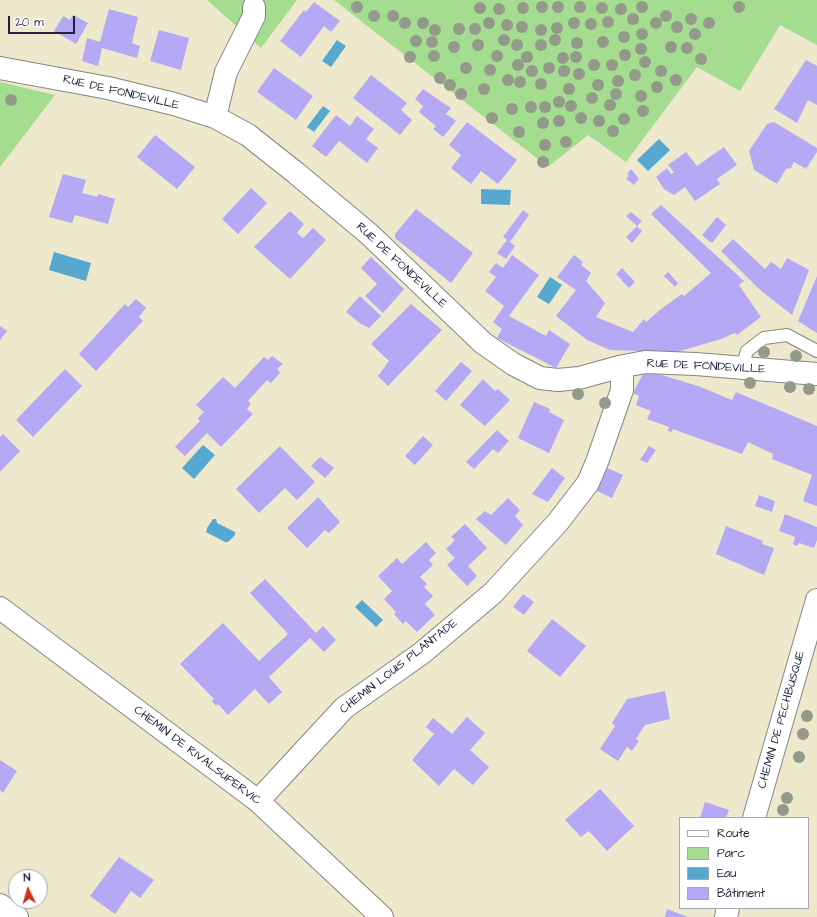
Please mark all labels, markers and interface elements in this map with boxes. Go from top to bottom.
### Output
scale bar [10,8,77,34]
text: 20 m [15,14,44,31]
street label: RUE DE FONDEVILLE [62,73,180,113]
street label: RUE DE FONDEVILLE [353,220,449,312]
street label: RUE DE FONDEVILLE [646,357,766,377]
street label: CHEMIN LOUIS PLANTADE [337,617,461,717]
street label: CHEMIN DE PECHBUSQUE [755,650,809,790]
street label: CHEMIN DE RIVALSUPERVIC [130,703,264,809]
legend [679,817,809,909]
text: Route [717,825,750,842]
text: Parc [717,845,745,862]
text: Eau [717,865,736,882]
north arrow [8,869,48,909]
text: N [23,870,31,885]
text: Bâtiment [717,885,765,902]

